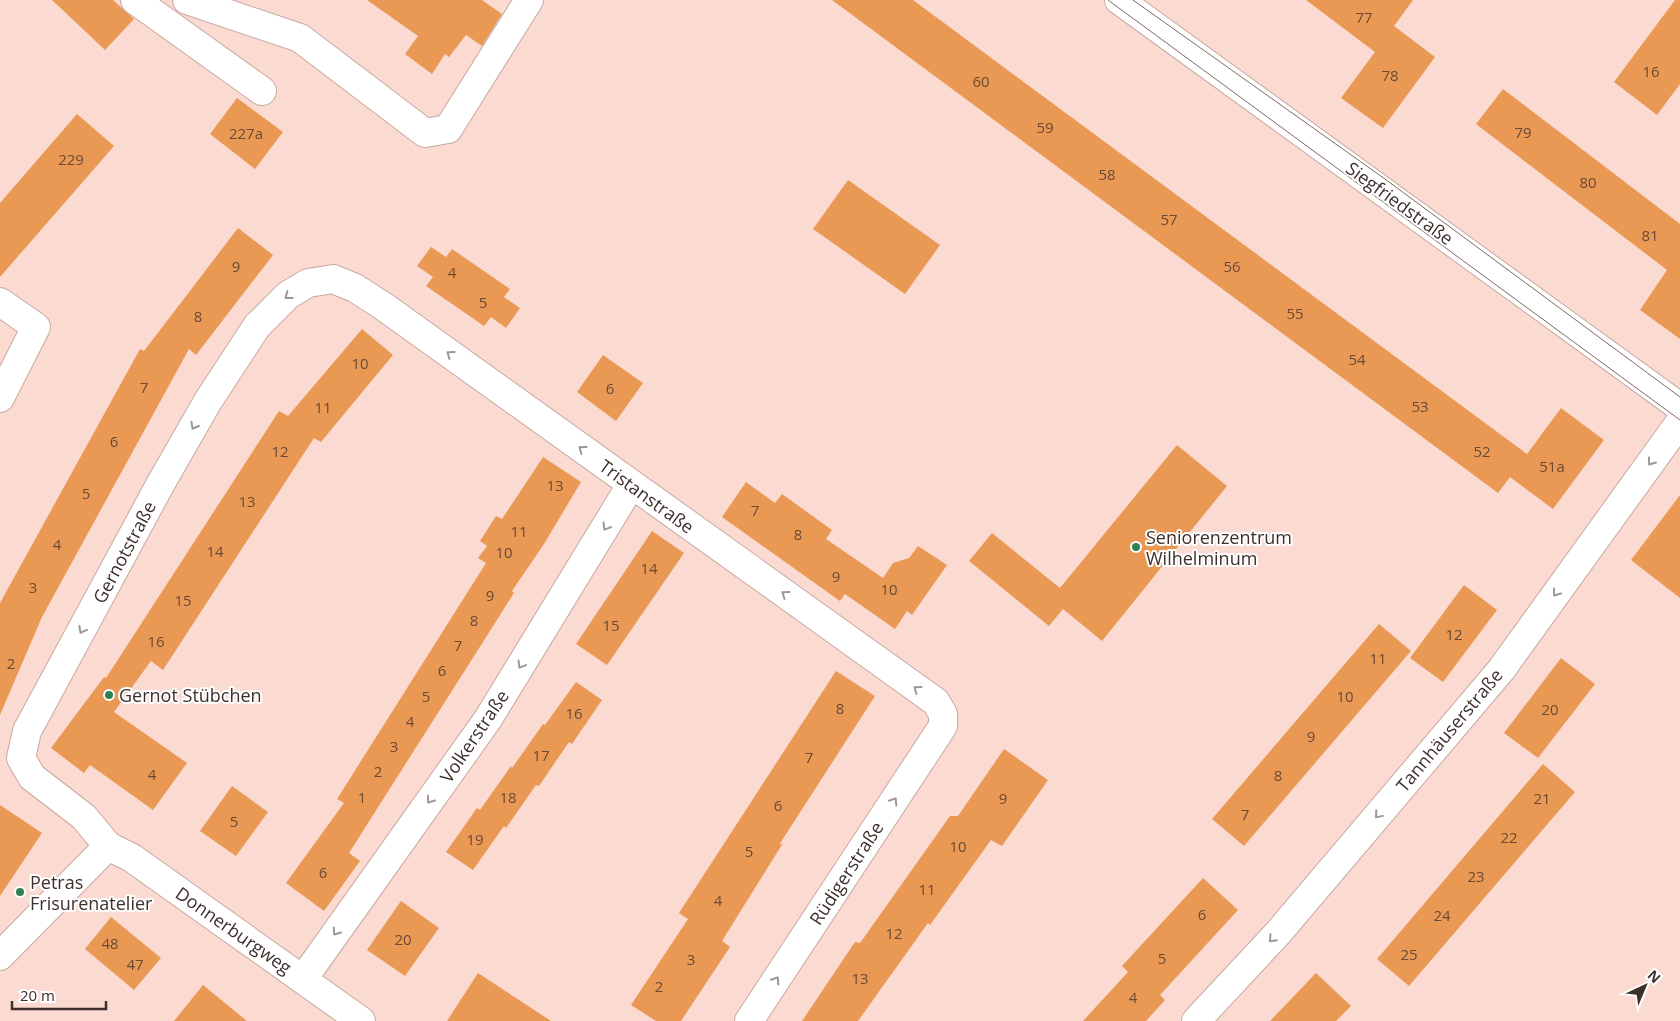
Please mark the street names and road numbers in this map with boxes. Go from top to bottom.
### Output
street label: Siegfriedstraße [1342,156,1458,250]
street label: Tristanstraße [595,454,699,538]
street label: Gernotstraße [87,497,161,607]
street label: Tannhäuserstraße [1390,663,1508,797]
street label: Volkerstraße [434,685,514,787]
street label: Rüdigerstraße [804,817,888,929]
street label: Donnerburgweg [171,881,297,979]

